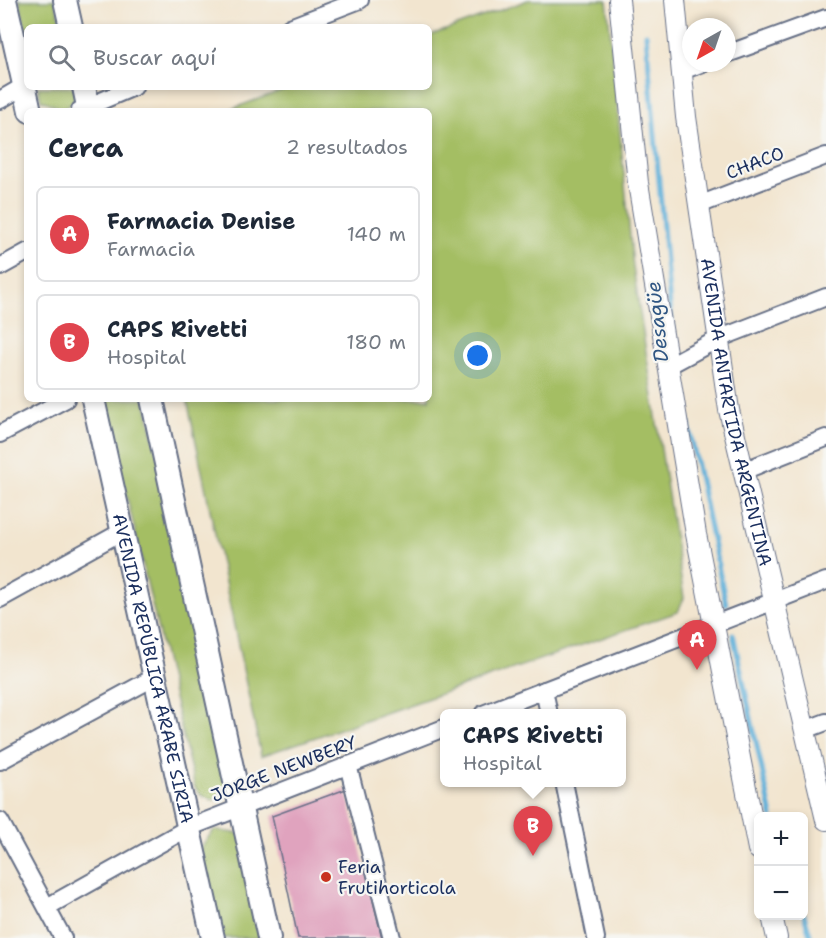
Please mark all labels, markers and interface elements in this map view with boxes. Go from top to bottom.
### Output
north arrow [682,18,736,72]
search box [24,24,432,90]
icon: search [45,41,78,74]
text: Buscar aquí [93,43,216,72]
text: Cerca [48,130,123,165]
text: 2 resultados [286,134,408,160]
street label: CHACO [723,141,787,185]
text: Farmacia Denise [107,207,296,236]
text: A [62,221,77,247]
text: 140 m [347,221,406,247]
text: Farmacia [107,236,195,262]
street label: AVENIDA ANTARTIDA ARGENTINA [695,256,778,569]
water label: Desagüe [640,280,674,364]
text: CAPS Rivetti [107,315,248,344]
text: B [63,329,76,355]
text: 180 m [346,329,406,355]
your location [463,341,492,370]
text: Hospital [107,344,186,370]
street label: AVENIDA REPÚBLICA ÁRABE SIRIA [107,511,199,826]
pin: A [678,620,716,670]
popup [440,709,626,787]
text: CAPS Rivetti [463,721,603,750]
street label: JORGE NEWBERY [208,730,360,808]
text: Hospital [463,750,542,776]
pin: B [514,806,552,856]
map controls [754,812,808,920]
button: + [754,812,808,866]
place label: Feria Frutihorticola [338,855,456,900]
button: − [754,866,808,920]
marker: Feria Frutihorticola [319,870,333,884]

